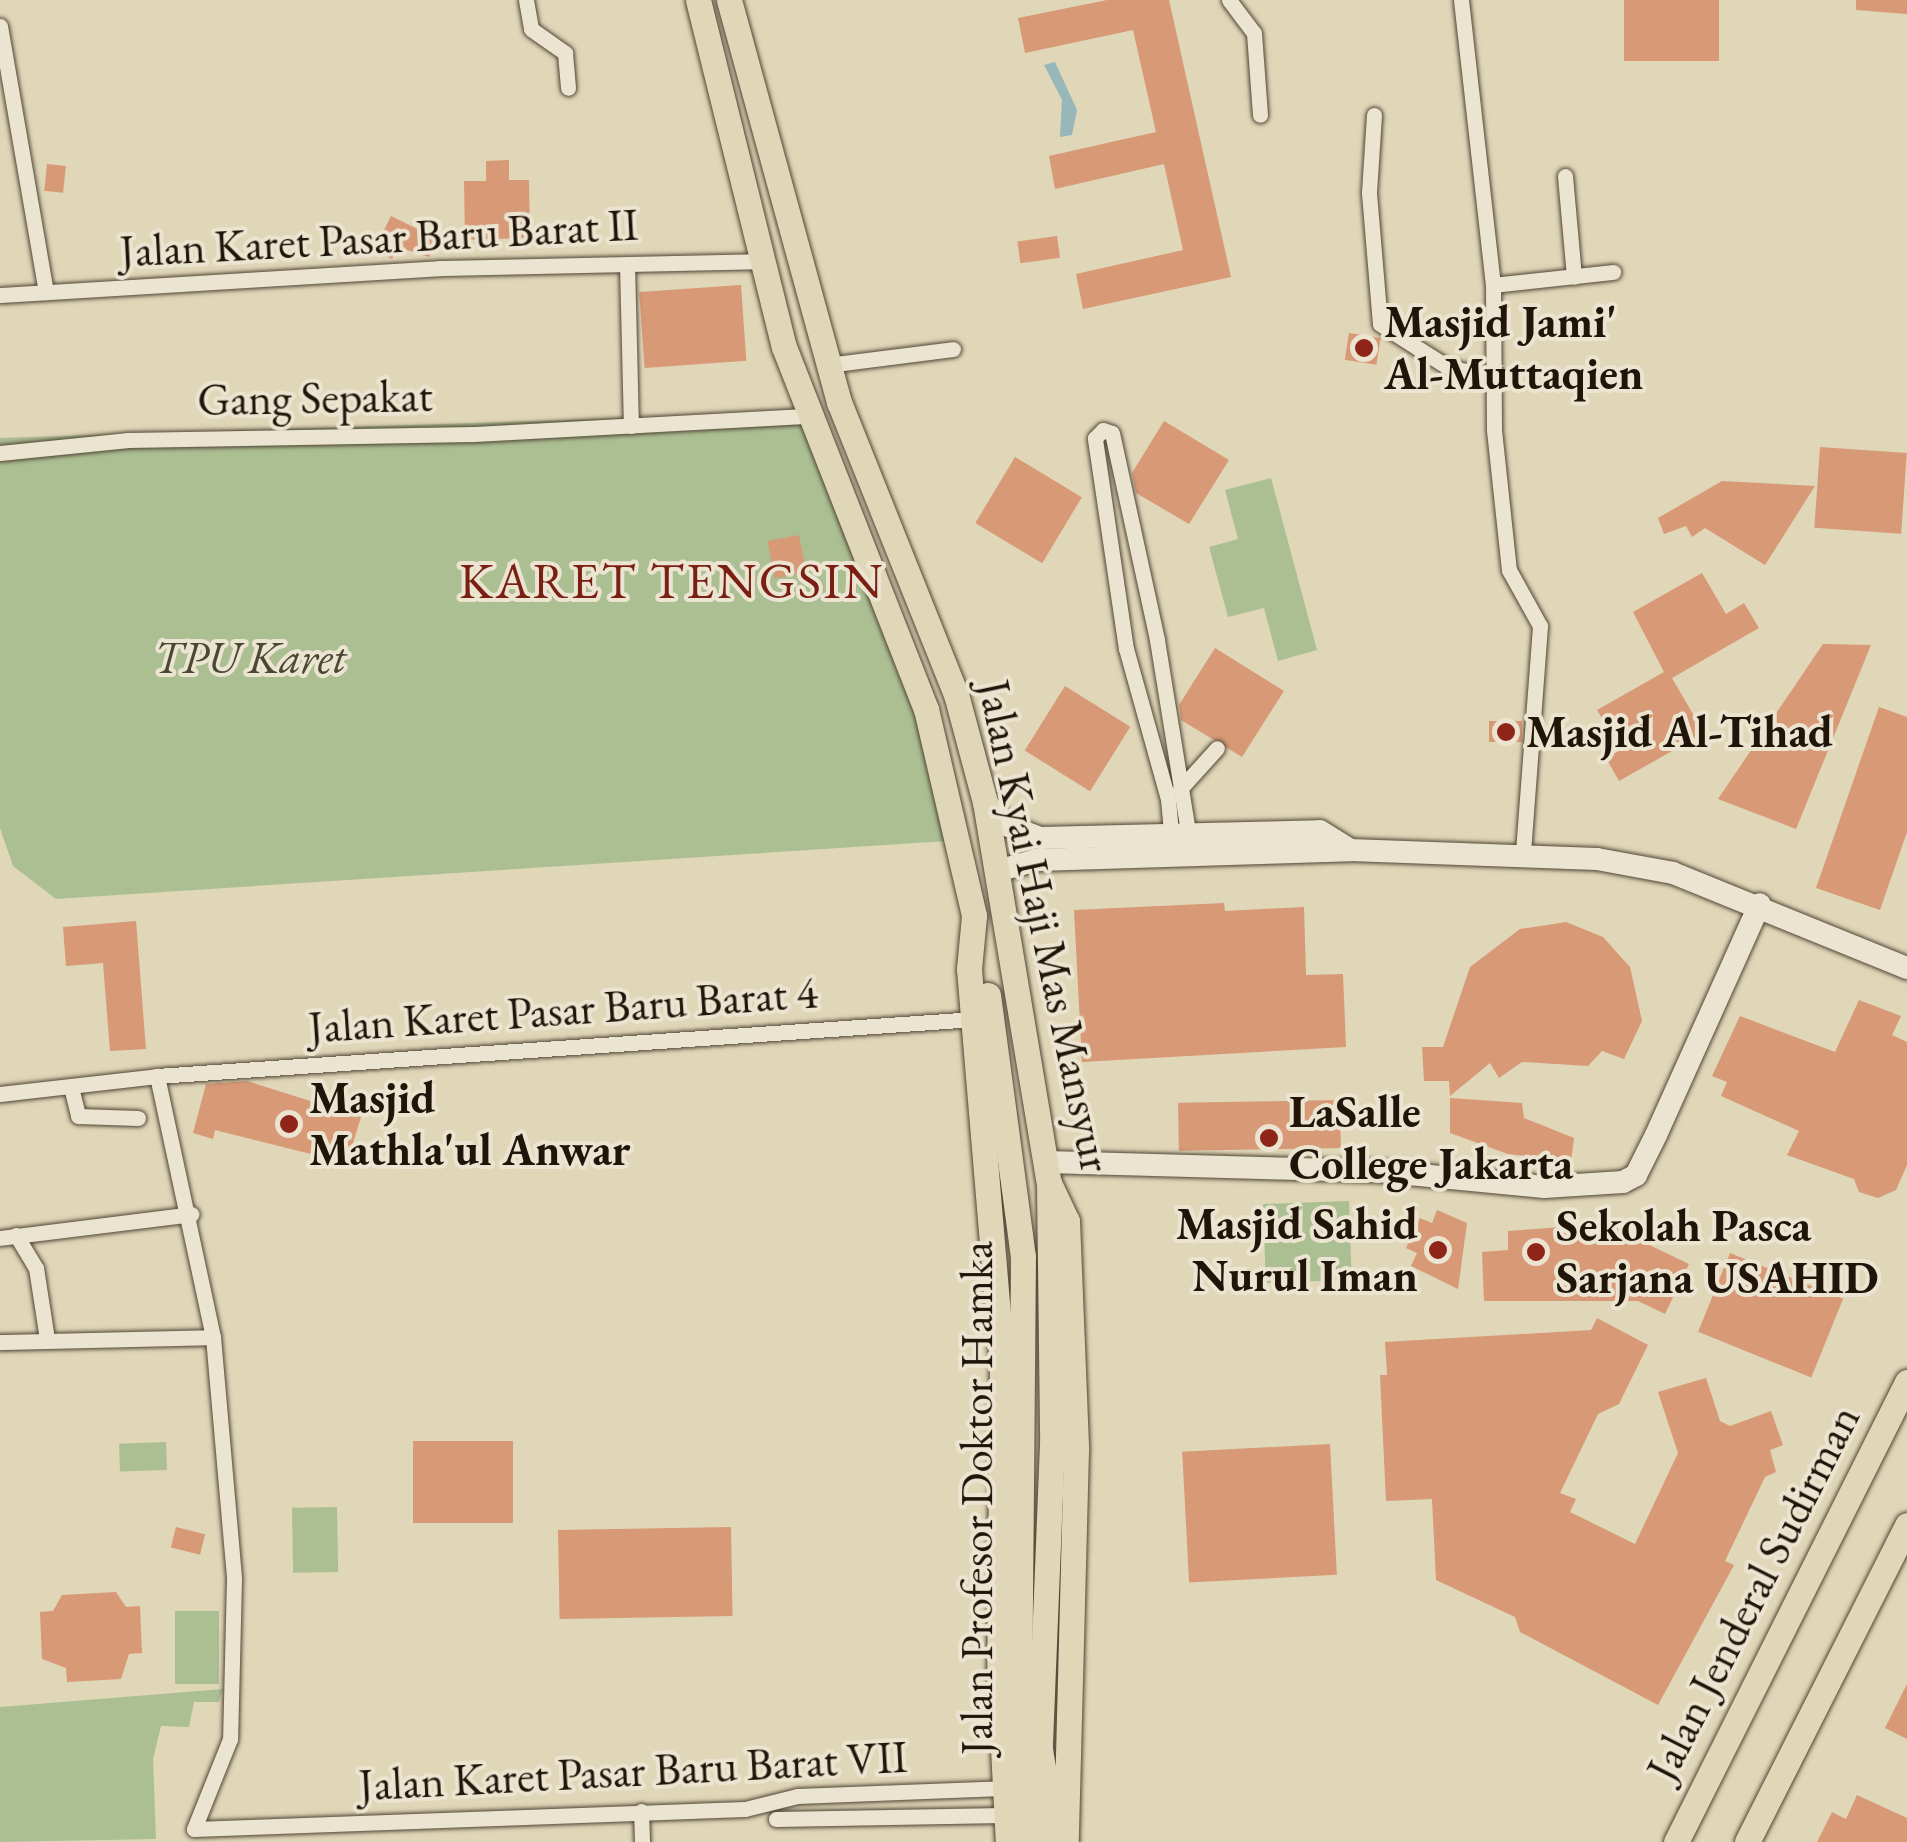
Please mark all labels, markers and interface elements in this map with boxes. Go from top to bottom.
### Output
street label: Jalan Karet Pasar Baru Barat II [118,197,640,279]
place label: Masjid Jami' Al-Muttaqien [1384,295,1643,401]
marker: Masjid Jami' Al-Muttaqien [1353,337,1375,359]
street label: Gang Sepakat [197,369,433,427]
district label: KARET TENGSIN [459,551,885,611]
park label: TPU Karet [154,631,346,685]
street label: Jalan Kyai Haji Mas Mansyur [966,675,1124,1177]
place label: Masjid Al-Tihad [1526,705,1833,759]
marker: Masjid Al-Tihad [1495,721,1517,743]
street label: Jalan Karet Pasar Baru Barat 4 [307,965,819,1055]
place label: Masjid Mathla'ul Anwar [309,1071,630,1177]
place label: LaSalle College Jakarta [1289,1085,1573,1191]
marker: Masjid Mathla'ul Anwar [278,1113,300,1135]
marker: LaSalle College Jakarta [1258,1127,1280,1149]
place label: Masjid Sahid Nurul Iman [1176,1197,1418,1303]
place label: Sekolah Pasca Sarjana USAHID [1556,1199,1879,1305]
marker: Masjid Sahid Nurul Iman [1427,1239,1449,1261]
street label: Jalan Profesor Doktor Hamka [950,1241,1004,1755]
marker: Sekolah Pasca Sarjana USAHID [1525,1241,1547,1263]
street label: Jalan Jenderal Sudirman [1635,1396,1871,1790]
street label: Jalan Karet Pasar Baru Barat VII [357,1730,909,1812]

